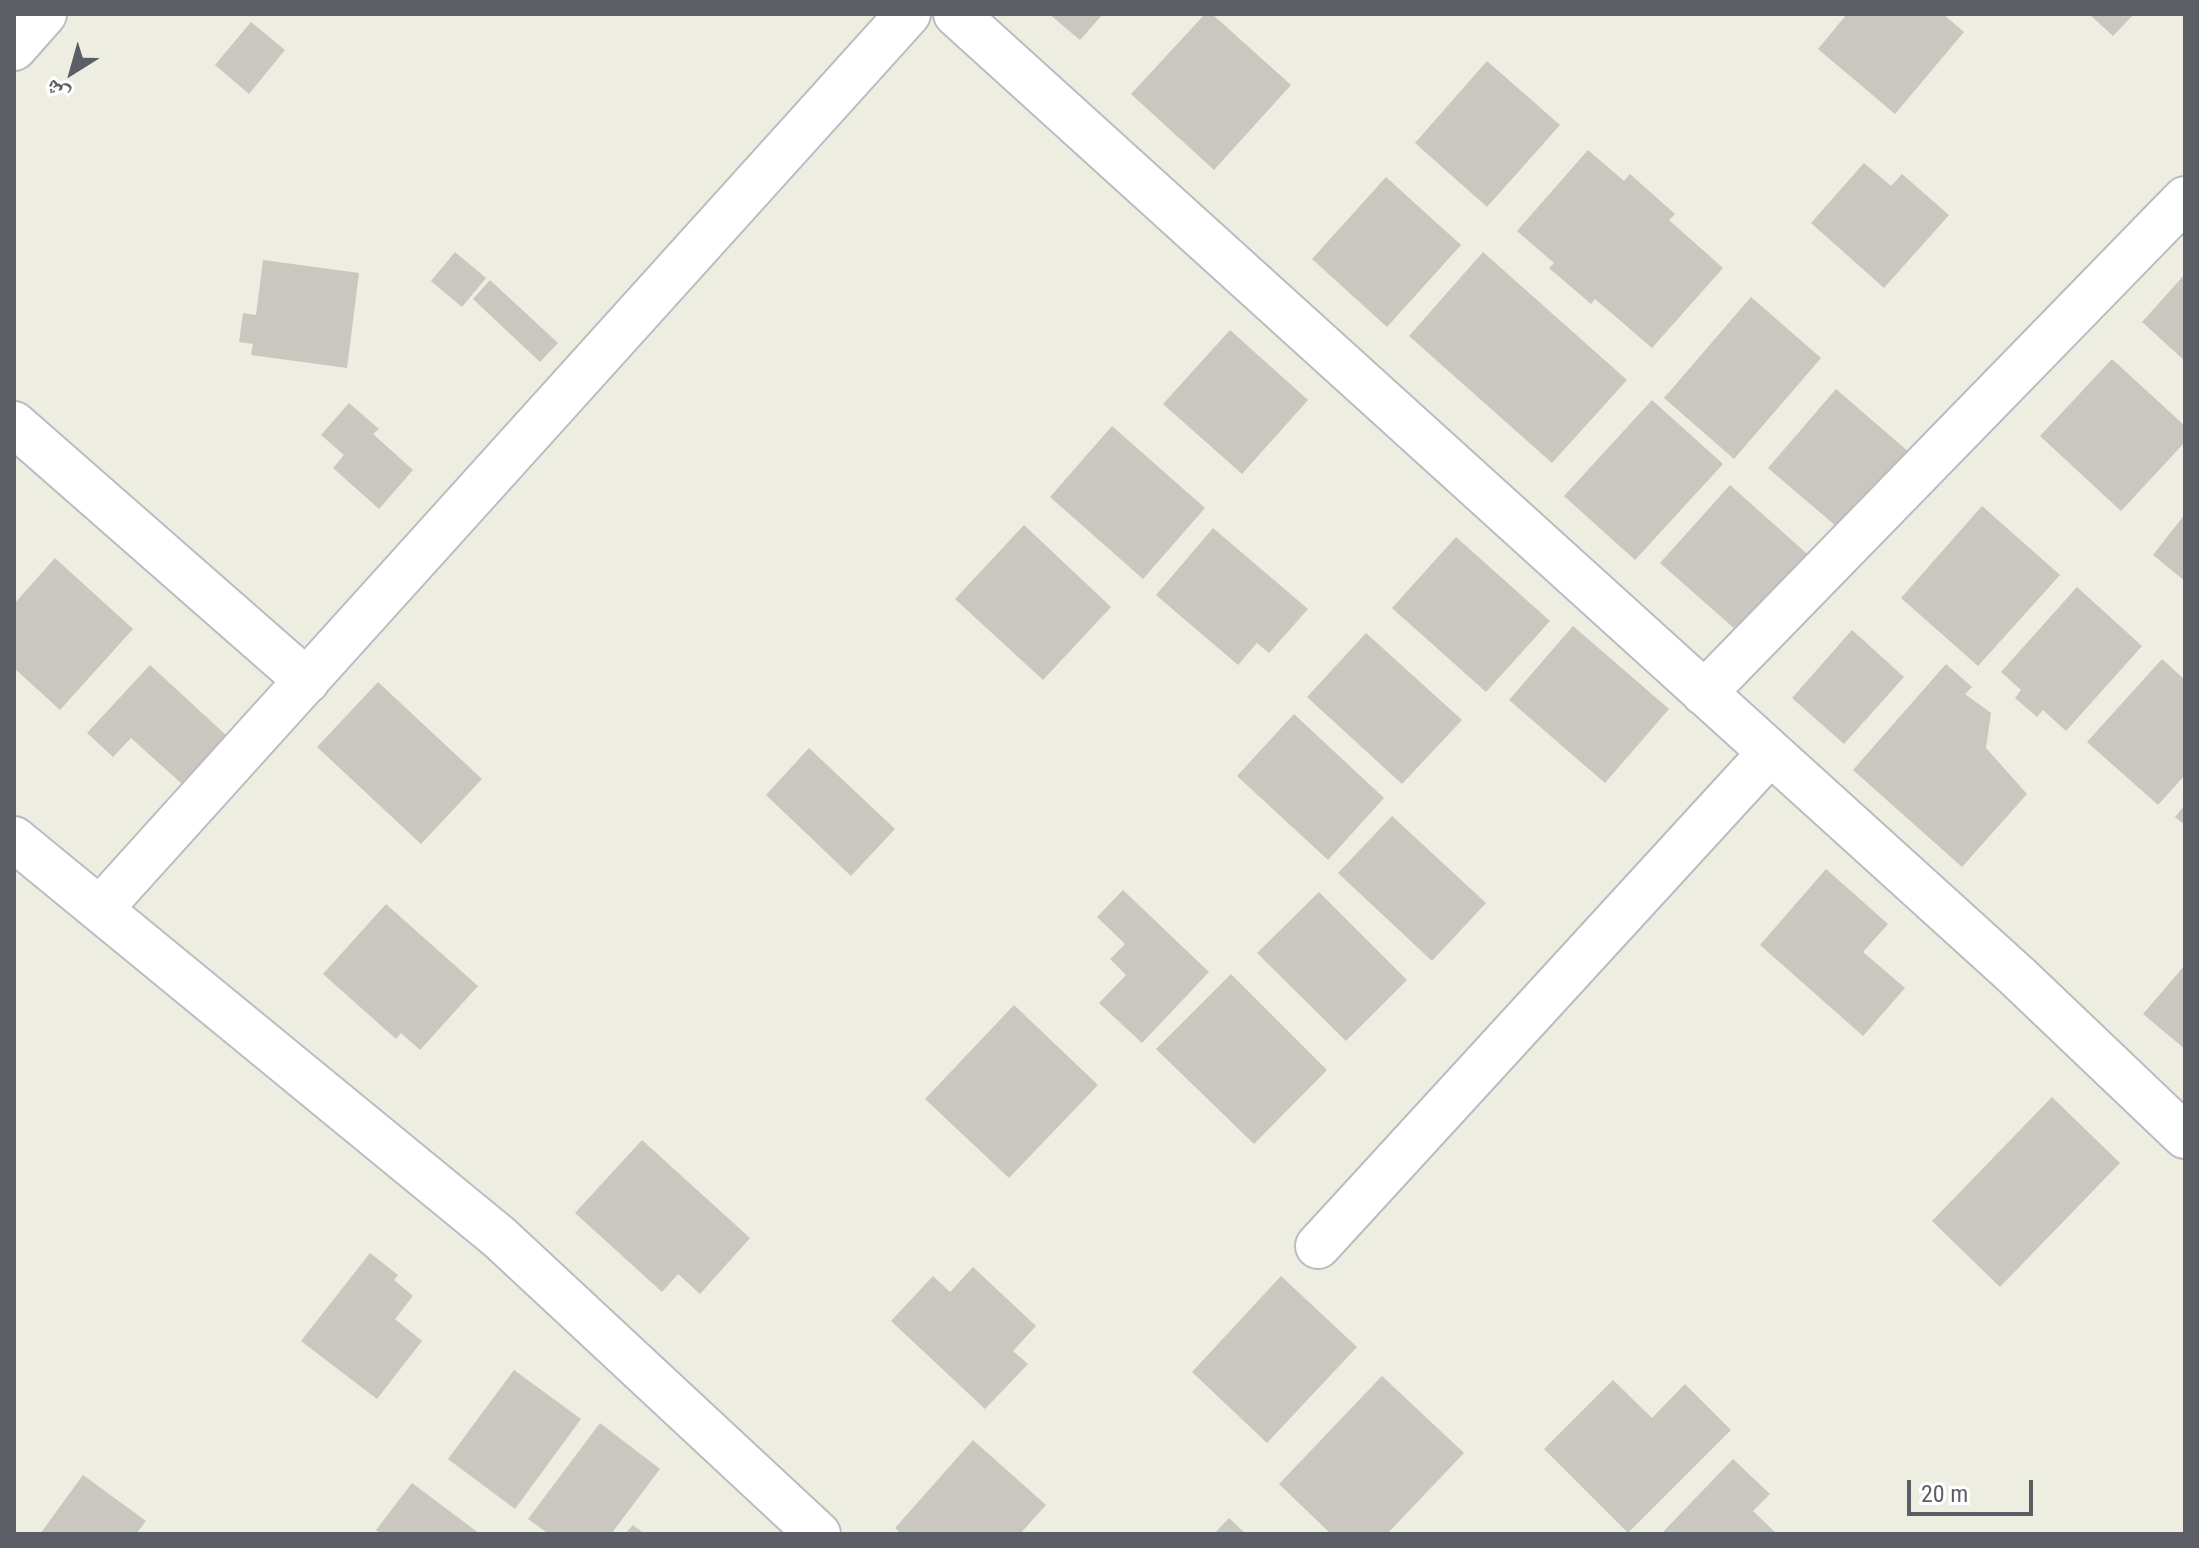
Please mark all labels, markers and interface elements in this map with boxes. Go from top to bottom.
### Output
north arrow [32,32,112,112]
text: ش [40,75,74,109]
scale bar [1911,1464,2037,1514]
text: 20 m [1921,1480,1968,1508]

